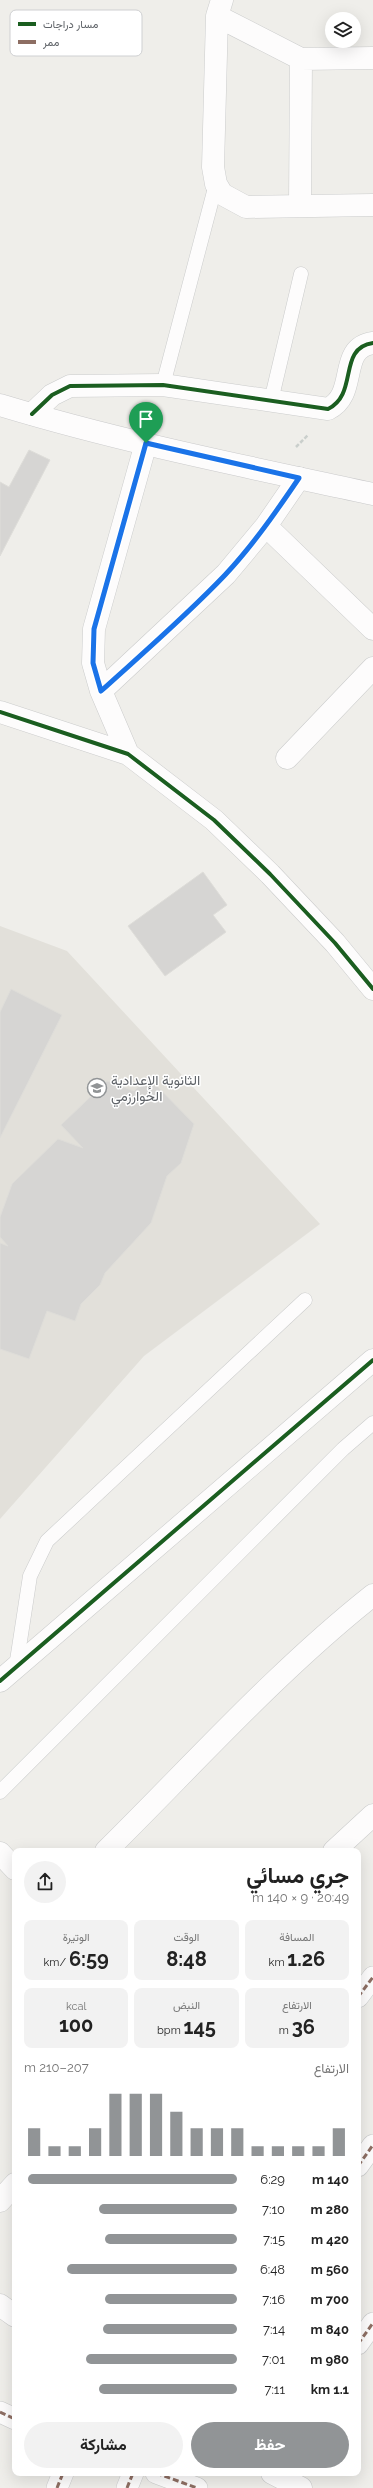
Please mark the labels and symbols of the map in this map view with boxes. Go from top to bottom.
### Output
legend [10,10,142,56]
text: مسار دراجات [43,18,98,31]
text: ممر [42,36,60,49]
pin [129,402,163,443]
place label: الثانوية الإعدادية الخوارزمي [111,1072,200,1108]
school or university icon: الثانوية الإعدادية الخوارزمي [86,1077,108,1099]

